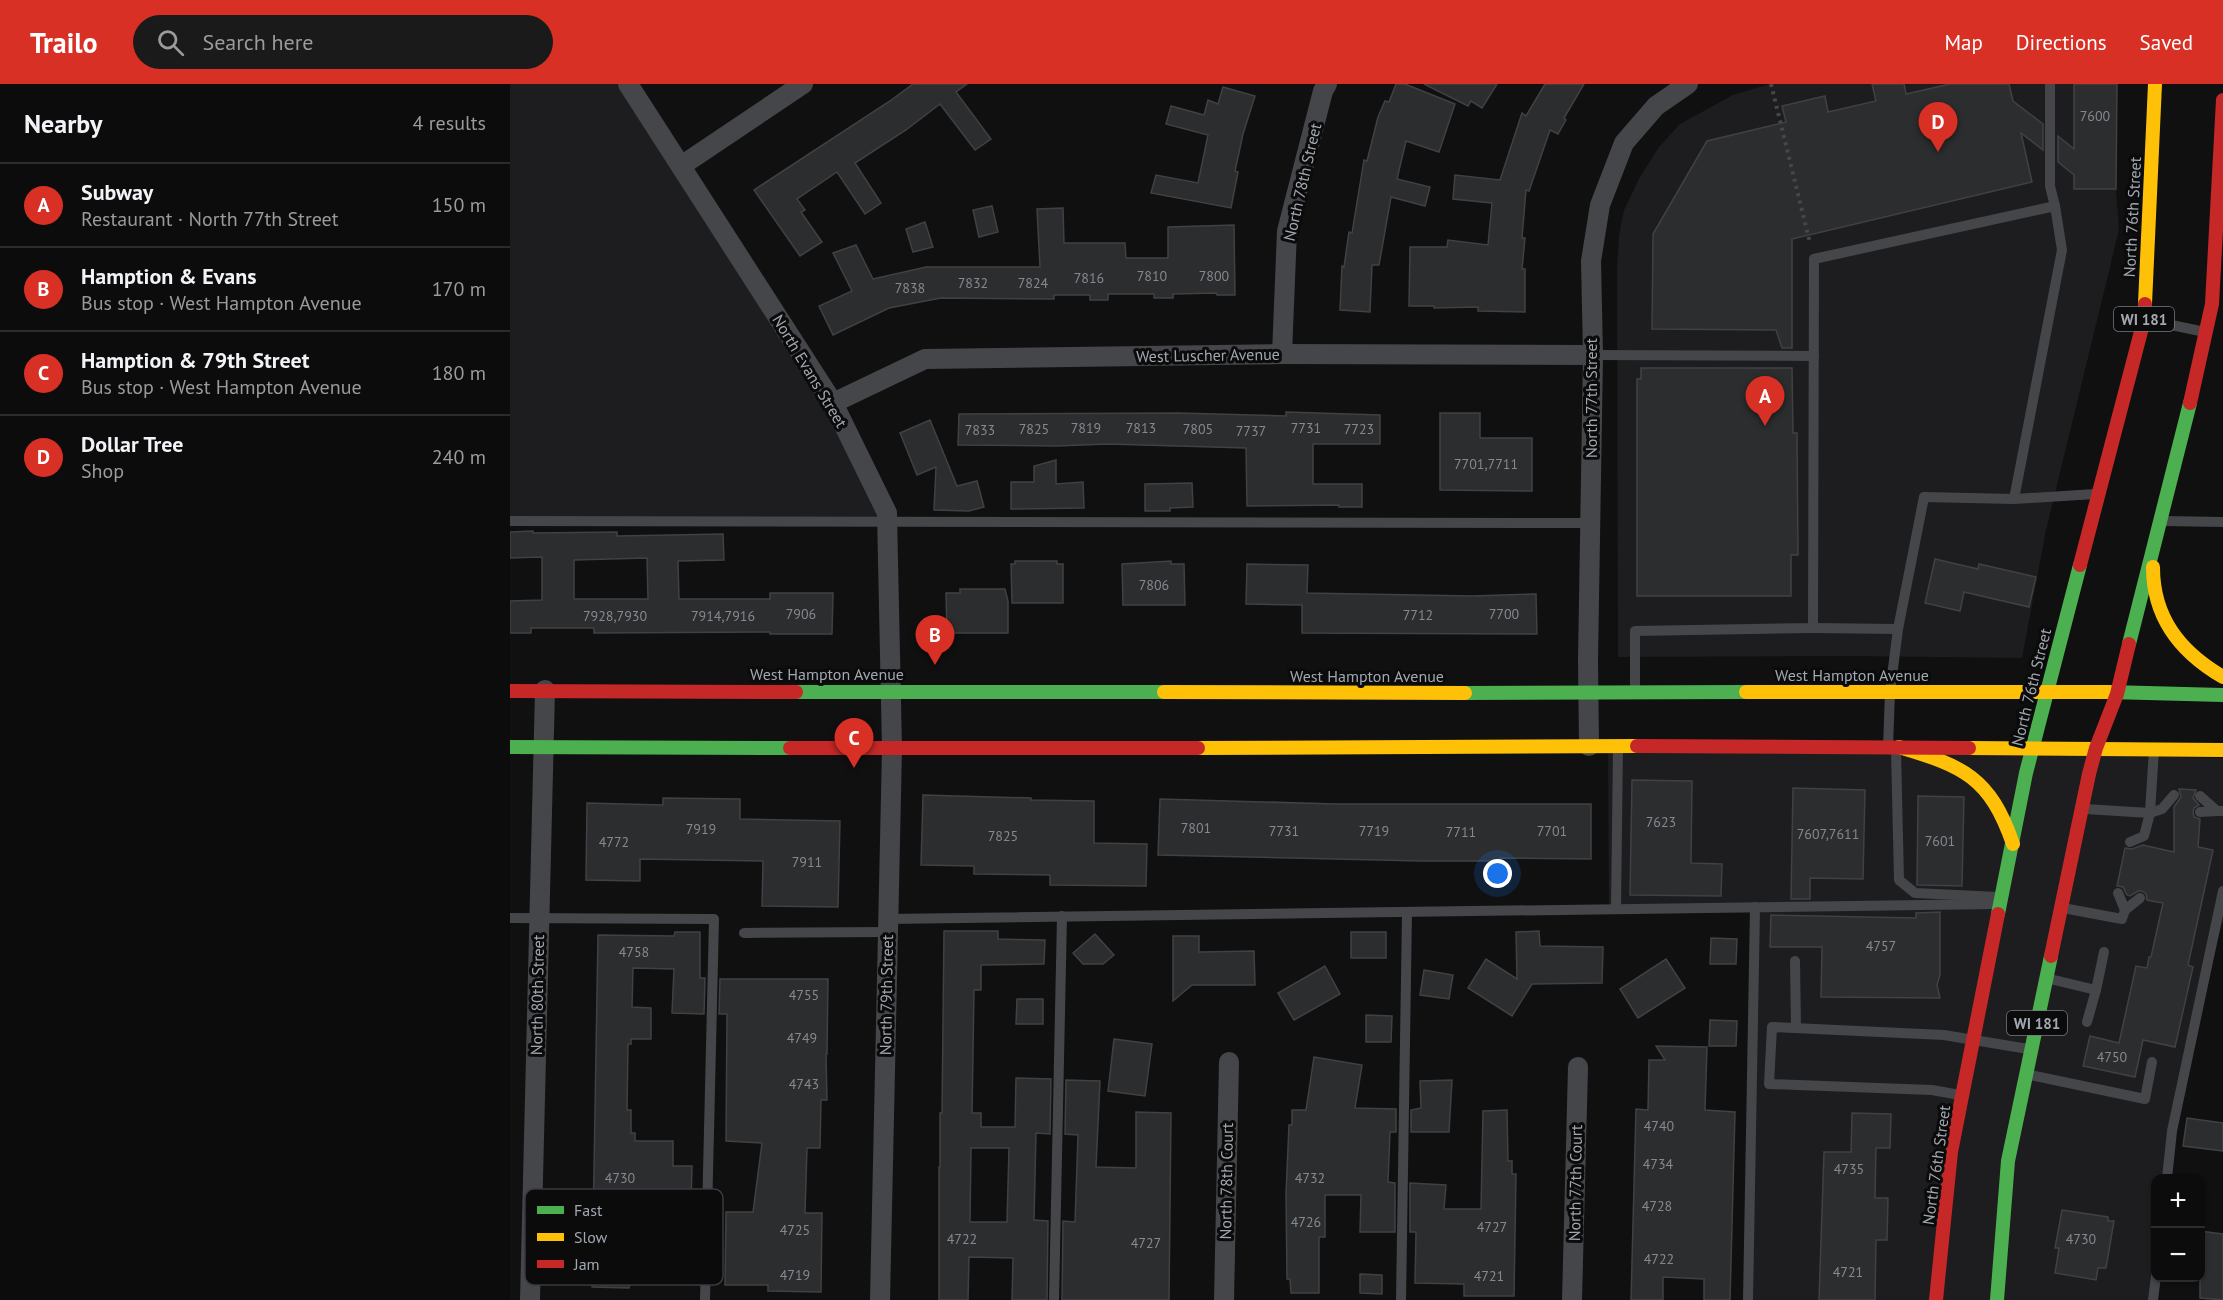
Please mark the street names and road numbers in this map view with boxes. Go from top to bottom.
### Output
street label: North 78th Street [1279,121,1325,243]
street label: North 76th Street [2119,156,2145,278]
road number: WI 181 [2114,307,2174,331]
street label: North Evans Street [768,311,852,432]
street label: North 77th Street [1581,337,1601,458]
street label: West Luscher Avenue [1136,344,1280,366]
street label: North 76th Street [2007,626,2055,748]
street label: West Hampton Avenue [750,664,904,684]
street label: West Hampton Avenue [1775,665,1929,685]
street label: West Hampton Avenue [1290,666,1444,686]
street label: North 80th Street [526,934,548,1055]
street label: North 79th Street [875,934,897,1055]
road number: WI 181 [2007,1011,2067,1035]
street label: North 76th Street [1918,1103,1954,1226]
street label: North 78th Court [1215,1122,1237,1240]
street label: North 77th Court [1564,1124,1586,1241]

